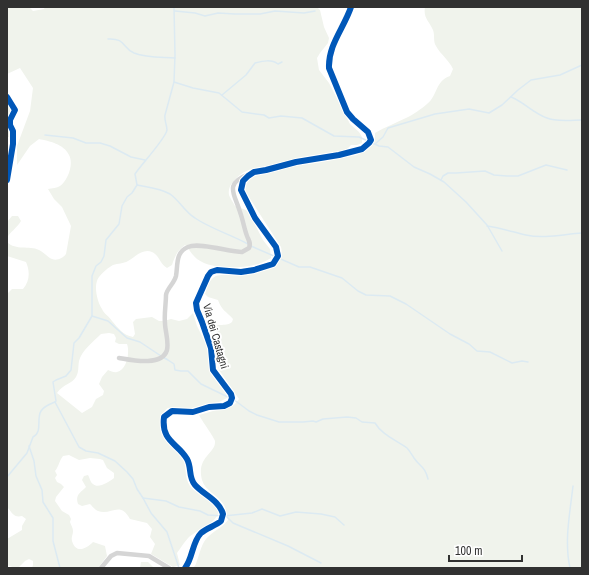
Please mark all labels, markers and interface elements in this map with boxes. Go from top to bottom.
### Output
street label: Via dei Castagni [200,302,232,370]
scale bar [449,537,522,563]
text: 100 m [455,543,482,559]

